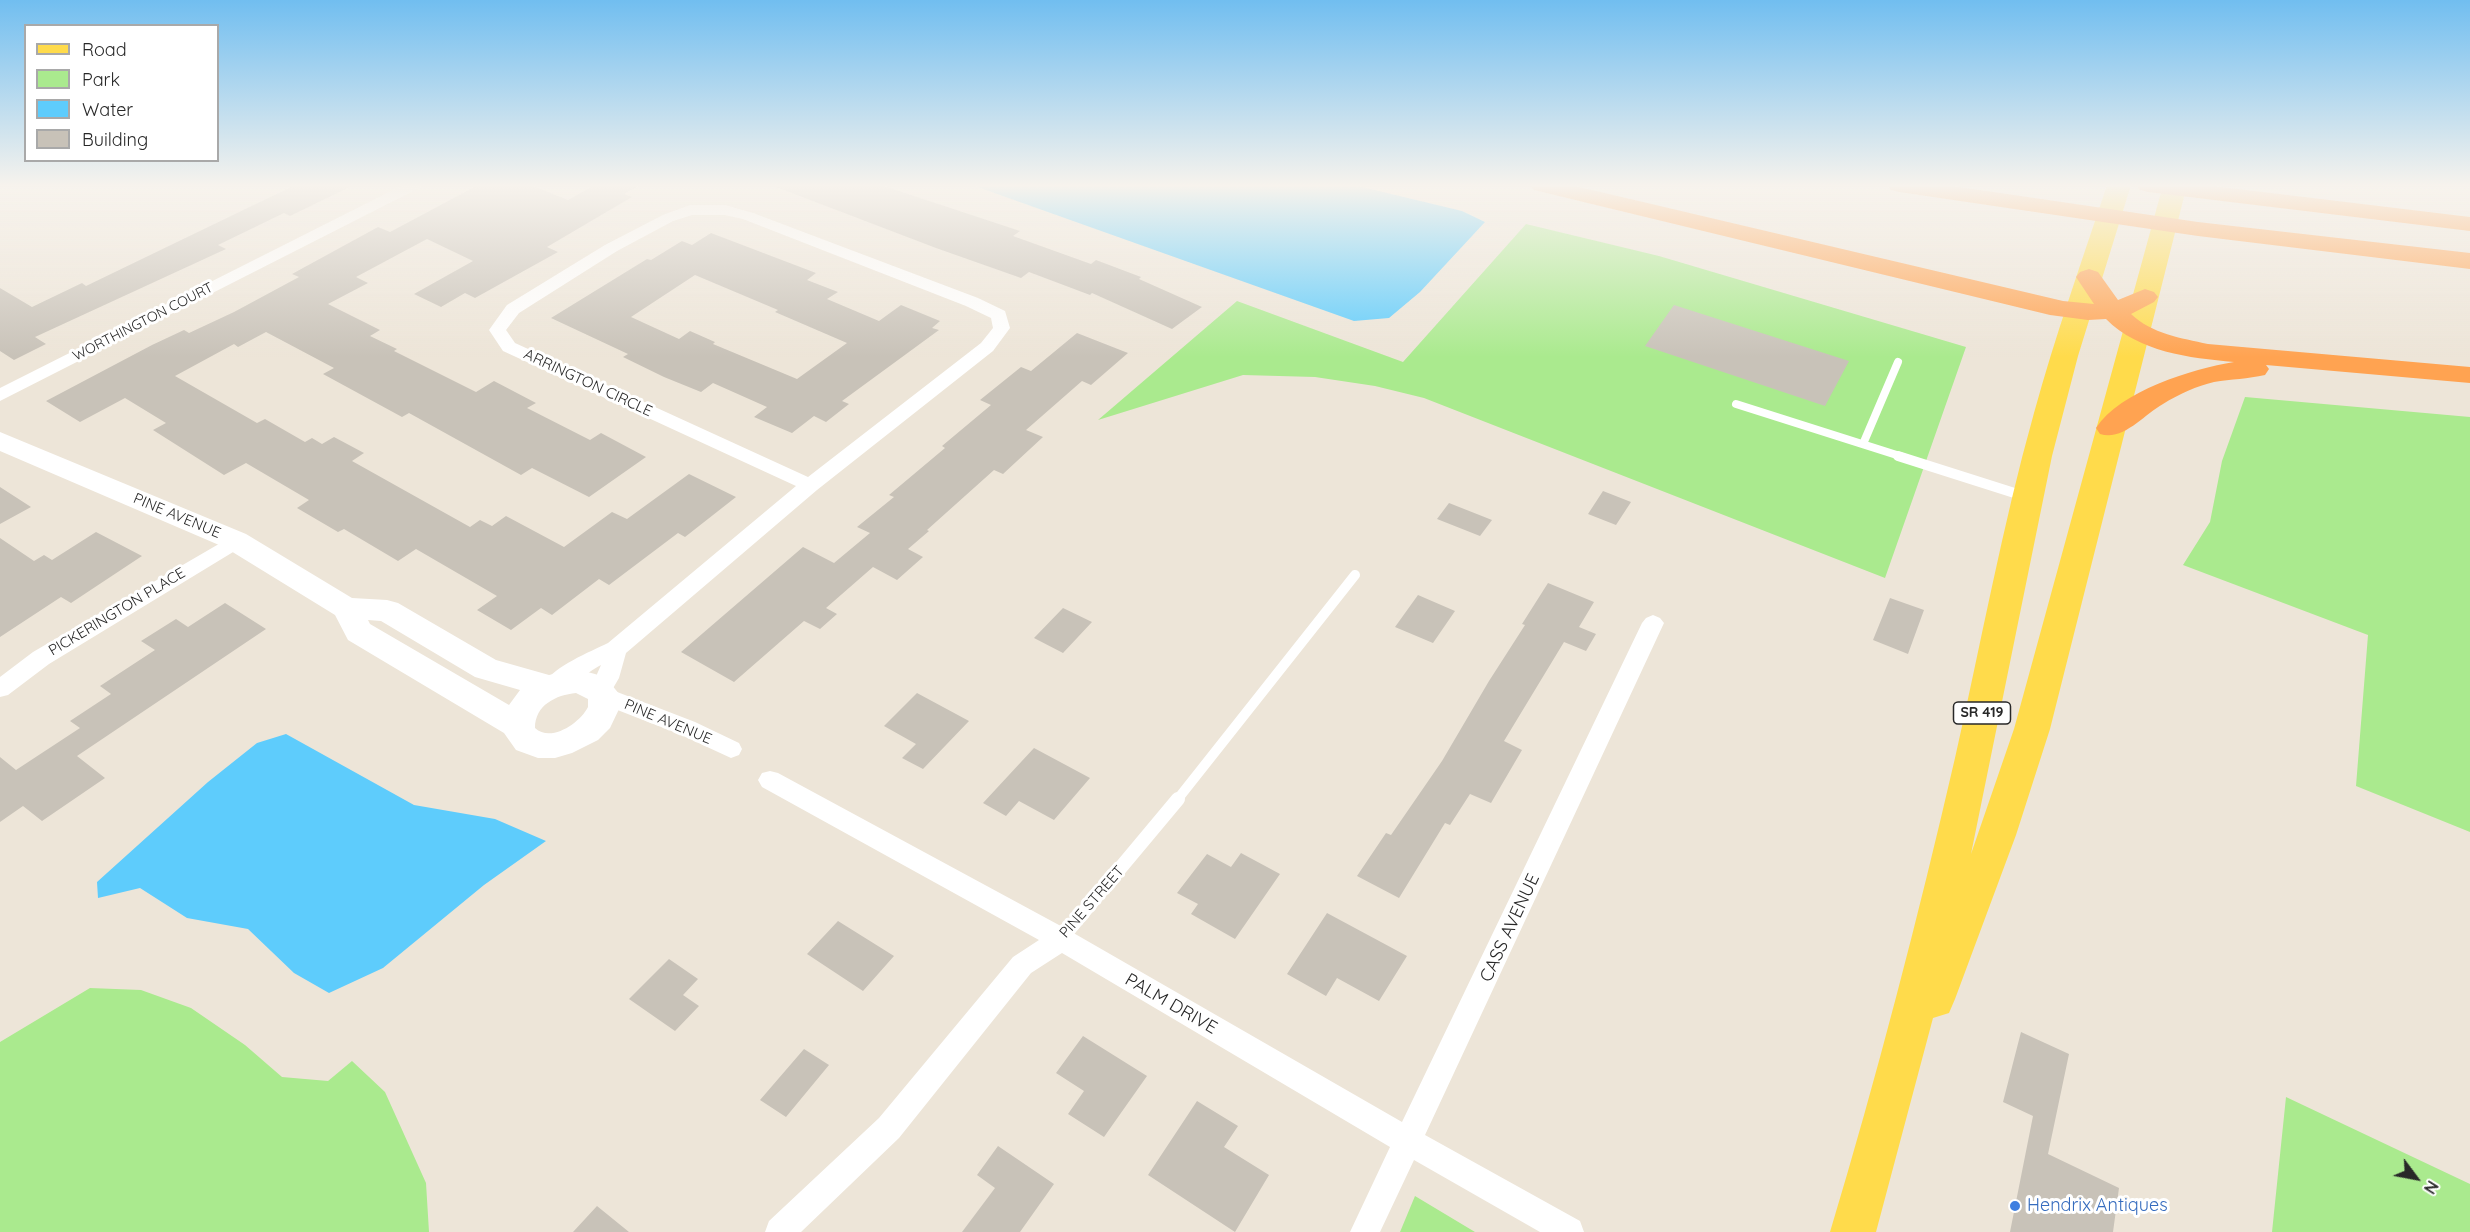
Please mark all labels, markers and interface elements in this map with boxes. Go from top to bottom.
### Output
legend [24,24,219,162]
text: Road [82,38,127,61]
text: Park [82,68,120,91]
text: Water [82,98,133,121]
text: Building [82,128,148,151]
street label: WORTHINGTON COURT [70,279,216,365]
street label: ARRINGTON CIRCLE [521,345,655,421]
street label: PINE AVENUE [131,490,223,542]
street label: PICKERINGTON PLACE [45,564,189,660]
street label: PINE AVENUE [622,696,714,748]
road number: SR 419 [1954,702,2010,724]
street label: PINE STREET [1056,862,1128,942]
street label: CASS AVENUE [1476,870,1544,986]
street label: PALM DRIVE [1121,969,1221,1039]
north arrow [2386,1148,2446,1208]
text: N [2420,1177,2443,1198]
place label: Hendrix Antiques [2027,1195,2168,1217]
marker: Hendrix Antiques [2008,1199,2022,1213]

